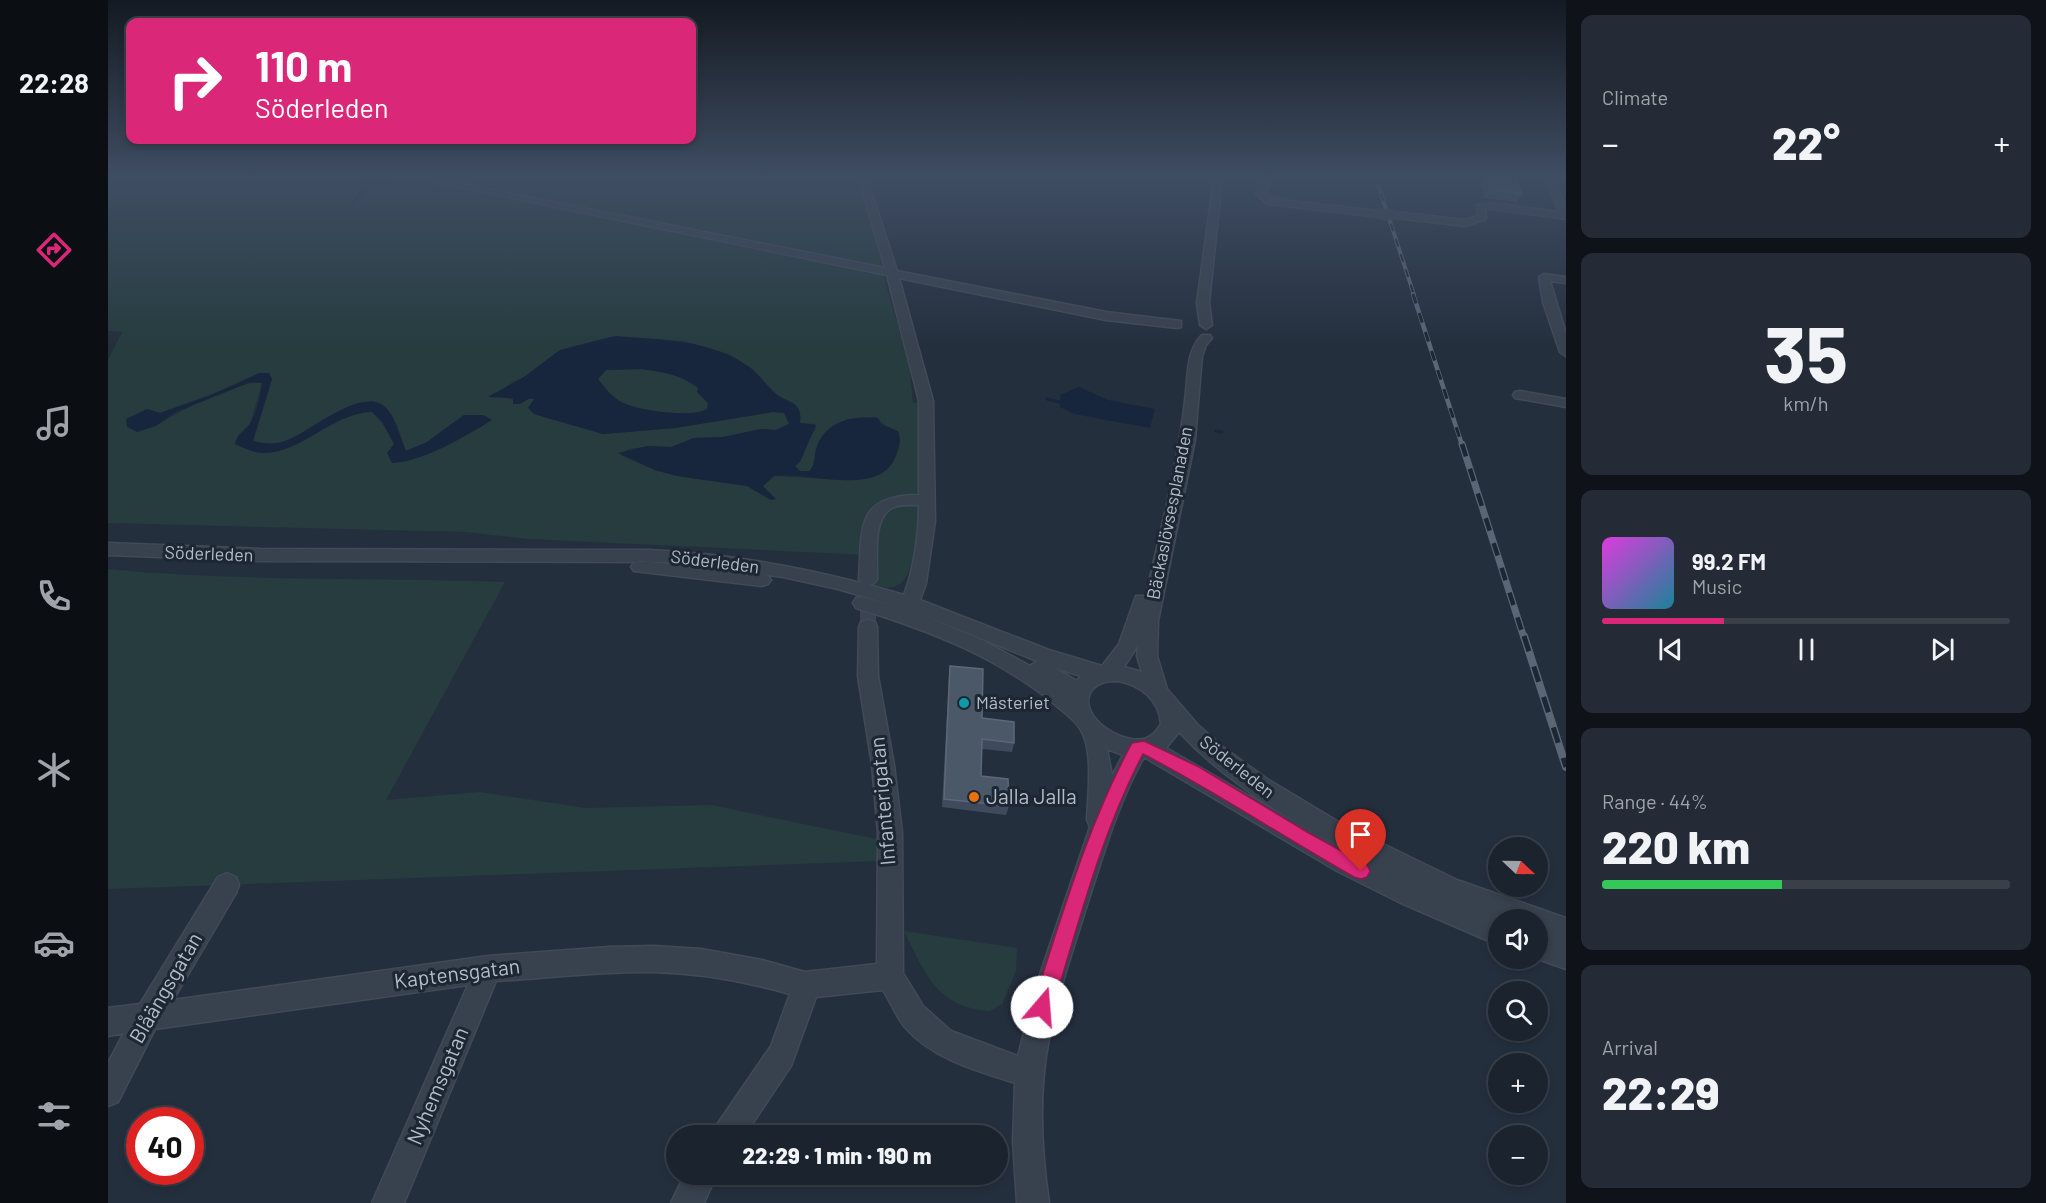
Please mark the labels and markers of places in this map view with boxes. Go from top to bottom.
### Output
place label: Mästeriet [976,691,1050,713]
marker: Mästeriet [957,696,971,710]
place label: Jalla Jalla [986,783,1077,808]
marker: Jalla Jalla [967,790,981,804]
pin [1335,809,1386,871]

